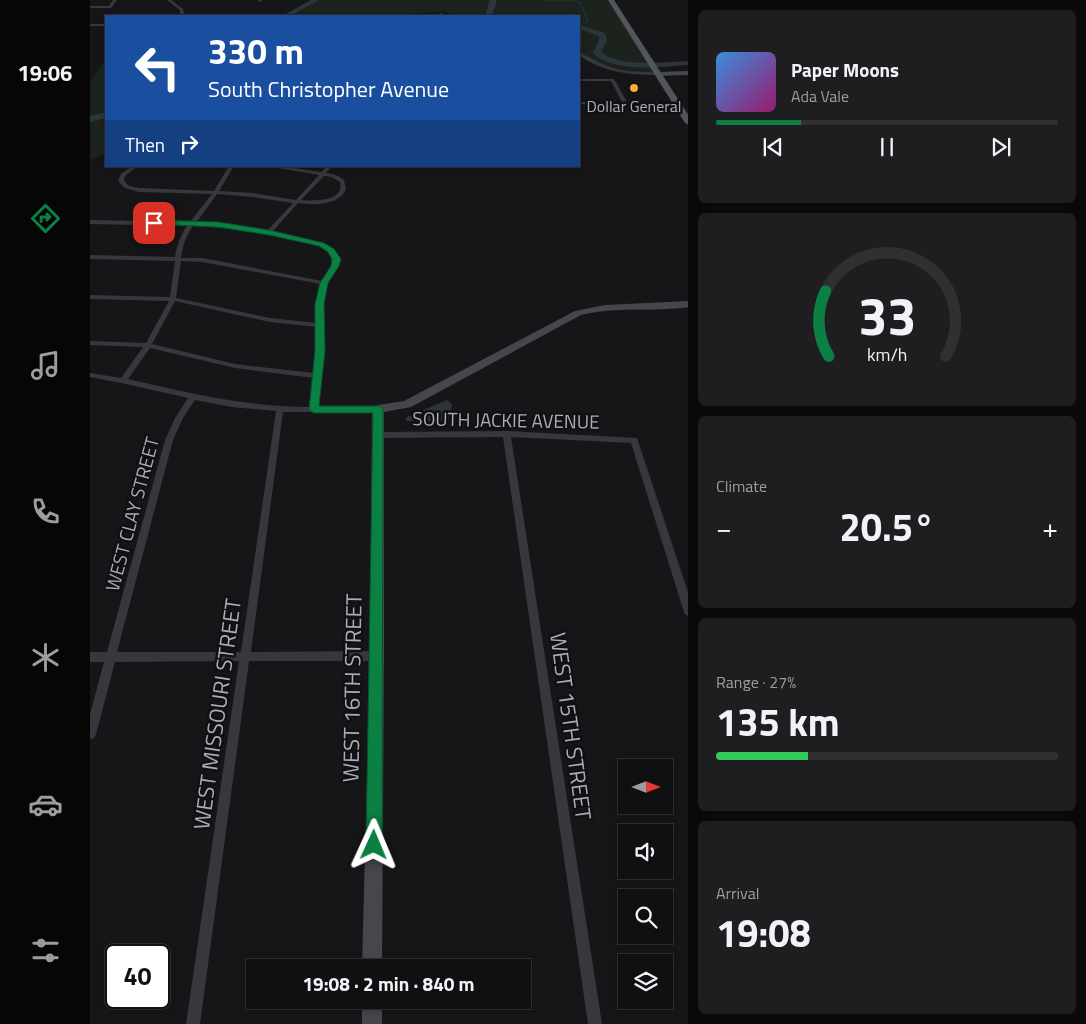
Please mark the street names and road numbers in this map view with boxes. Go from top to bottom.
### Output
street label: SOUTH JACKIE AVENUE [412,403,600,436]
street label: WEST CLAY STREET [97,433,166,594]
street label: WEST 16TH STREET [333,593,371,783]
street label: WEST MISSOURI STREET [184,596,250,832]
street label: WEST 15TH STREET [541,630,601,822]

